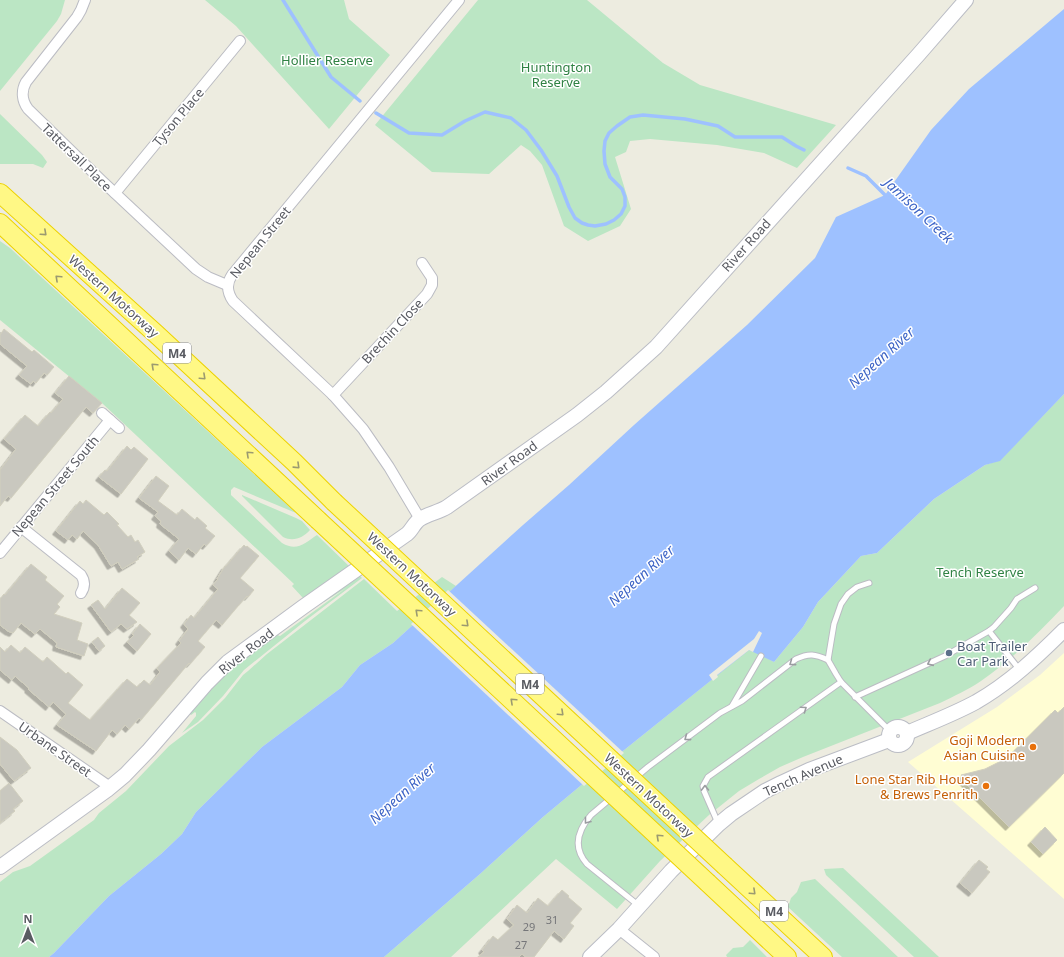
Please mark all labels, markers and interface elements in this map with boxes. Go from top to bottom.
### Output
park label: Hollier Reserve [281,51,373,69]
park label: Huntington Reserve [521,58,591,91]
street label: Tyson Place [148,84,208,150]
street label: Tattersall Place [38,119,116,195]
water label: Jamison Creek [878,171,958,248]
street label: Nepean Street [225,202,295,282]
street label: River Road [717,215,775,275]
one-way arrow [40,228,47,235]
street label: Western Motorway [65,251,163,342]
one-way arrow [56,275,63,282]
street label: Brechin Close [357,295,427,367]
water label: Nepean River [844,322,918,392]
road number: M4 [163,343,191,363]
one-way arrow [151,363,159,371]
one-way arrow [198,372,206,380]
street label: Nepean Street South [7,432,103,540]
street label: River Road [477,437,541,489]
one-way arrow [246,452,254,459]
one-way arrow [292,461,300,469]
street label: Western Motorway [363,528,461,620]
water label: Nepean River [604,540,678,610]
park label: Tench Reserve [936,563,1024,581]
one-way arrow [415,610,423,617]
one-way arrow [461,620,468,627]
street label: River Road [215,624,277,678]
place label: Boat Trailer Car Park [957,637,1028,670]
marker: Boat Trailer Car Park [944,648,954,658]
one-way arrow [790,658,797,665]
one-way arrow [927,658,935,666]
road number: M4 [516,674,544,694]
one-way arrow [510,698,518,706]
one-way arrow [800,707,807,714]
one-way arrow [556,708,564,716]
street label: Urbane Street [15,717,95,781]
place label: Goji Modern Asian Cuisine [944,731,1025,764]
one-way arrow [684,733,691,740]
marker: Goji Modern Asian Cuisine [1028,742,1038,752]
street label: Western Motorway [600,749,698,841]
street label: Tench Avenue [761,749,845,801]
water label: Nepean River [365,758,439,828]
place label: Lone Star Rib House & Brews Penrith [855,770,978,803]
marker: Lone Star Rib House & Brews Penrith [981,781,991,791]
one-way arrow [701,785,709,791]
one-way arrow [584,816,591,823]
one-way arrow [656,835,664,842]
one-way arrow [748,887,756,895]
road number: M4 [760,901,788,921]
north arrow [8,909,48,949]
text: N [24,911,32,926]
house number: 31 [546,912,558,927]
house number: 29 [523,919,535,934]
house number: 27 [515,937,527,952]

